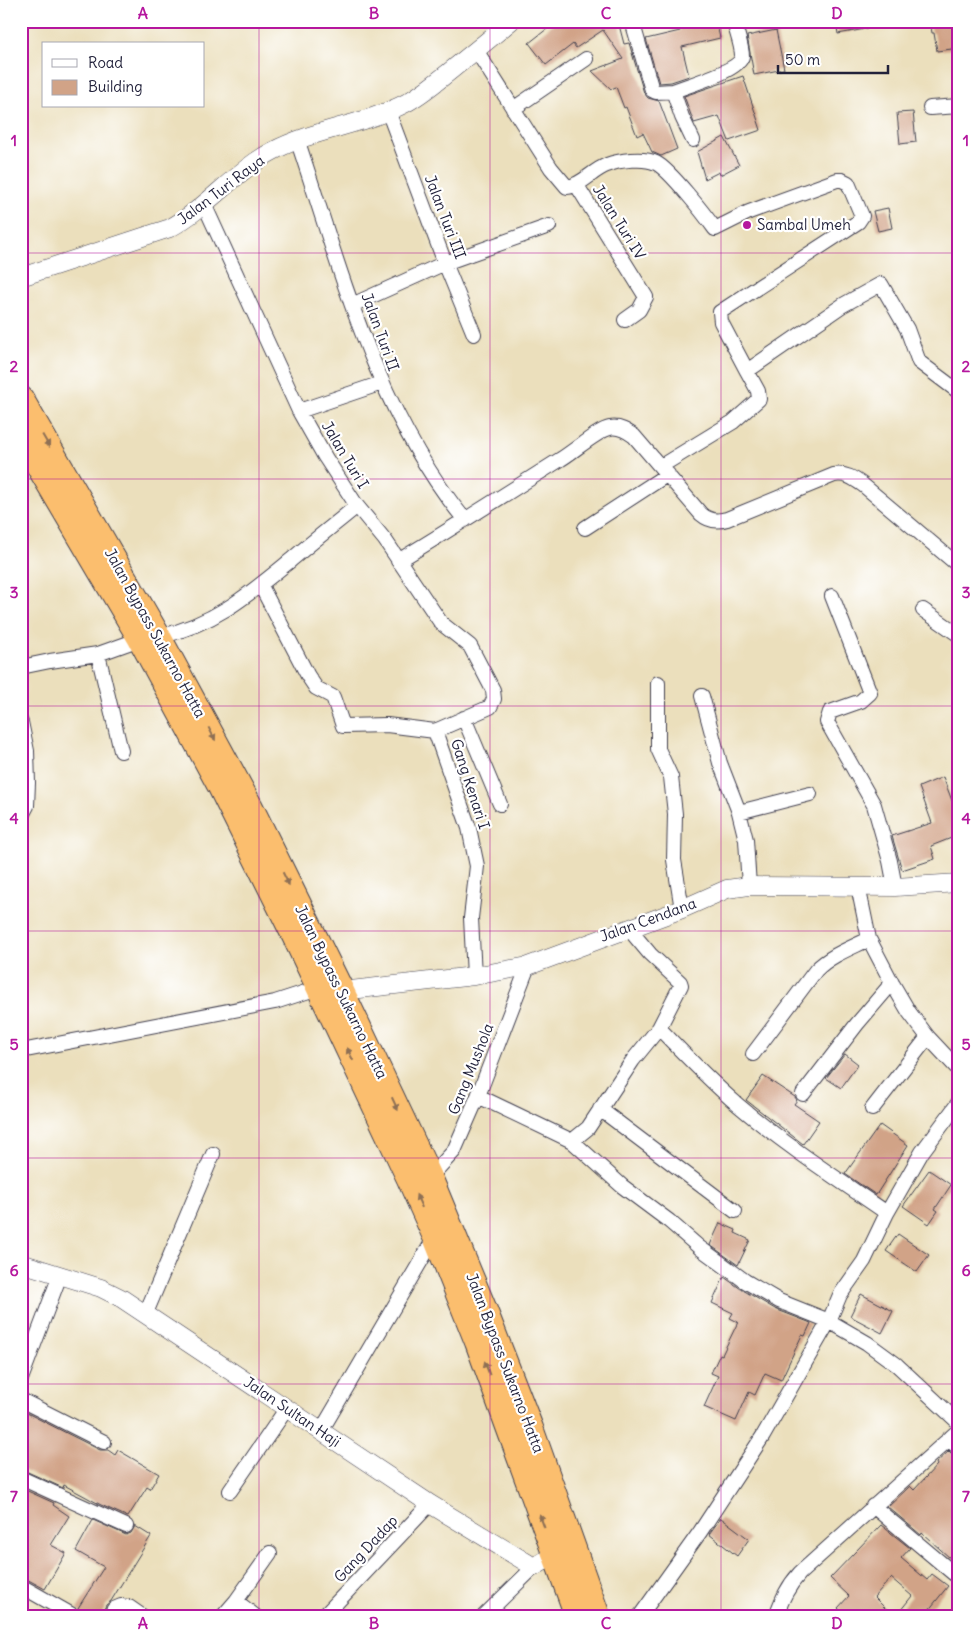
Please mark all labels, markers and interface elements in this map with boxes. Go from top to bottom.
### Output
text: A [138,3,148,23]
text: B [369,3,380,23]
text: C [601,3,612,23]
text: D [831,3,843,23]
legend [42,42,205,108]
scale bar [778,42,888,74]
text: 50 m [785,50,820,69]
text: Road [88,53,123,72]
text: Building [88,77,143,96]
text: 1 [11,130,17,150]
text: 1 [963,130,969,150]
street label: Jalan Turi Raya [173,150,268,228]
street label: Jalan Turi III [421,172,470,262]
street label: Jalan Turi IV [589,181,650,263]
place label: Sambal Umeh [757,215,851,234]
marker: Sambal Umeh [741,219,753,231]
street label: Jalan Turi II [358,290,403,374]
text: 2 [10,356,19,376]
text: 2 [962,356,971,376]
street label: Jalan Turi I [318,417,373,492]
one-way arrow [41,434,50,447]
street label: Jalan Bypass Sukarno Hatta [101,545,210,721]
text: 3 [9,582,19,602]
text: 3 [961,582,971,602]
one-way arrow [208,727,216,742]
street label: Gang Kenari I [447,736,494,831]
text: 4 [9,808,19,828]
text: 4 [961,808,971,828]
one-way arrow [282,872,290,886]
street label: Jalan Cendana [597,893,699,946]
street label: Jalan Bypass Sukarno Hatta [291,902,392,1082]
street label: Gang Mushola [444,1020,498,1117]
text: 5 [9,1034,19,1054]
text: 5 [961,1034,971,1054]
one-way arrow [346,1047,354,1061]
one-way arrow [392,1097,400,1111]
one-way arrow [415,1194,423,1208]
text: 6 [9,1260,19,1280]
text: 6 [961,1260,971,1280]
street label: Jalan Bypass Sukarno Hatta [462,1270,549,1456]
one-way arrow [483,1360,491,1375]
street label: Jalan Sultan Haji [240,1372,344,1451]
text: 7 [10,1486,18,1506]
text: 7 [962,1486,970,1506]
street label: Gang Dadap [330,1511,402,1586]
one-way arrow [538,1513,546,1528]
text: A [138,1613,148,1633]
text: B [369,1613,380,1633]
text: C [601,1613,612,1633]
text: D [831,1613,843,1633]

